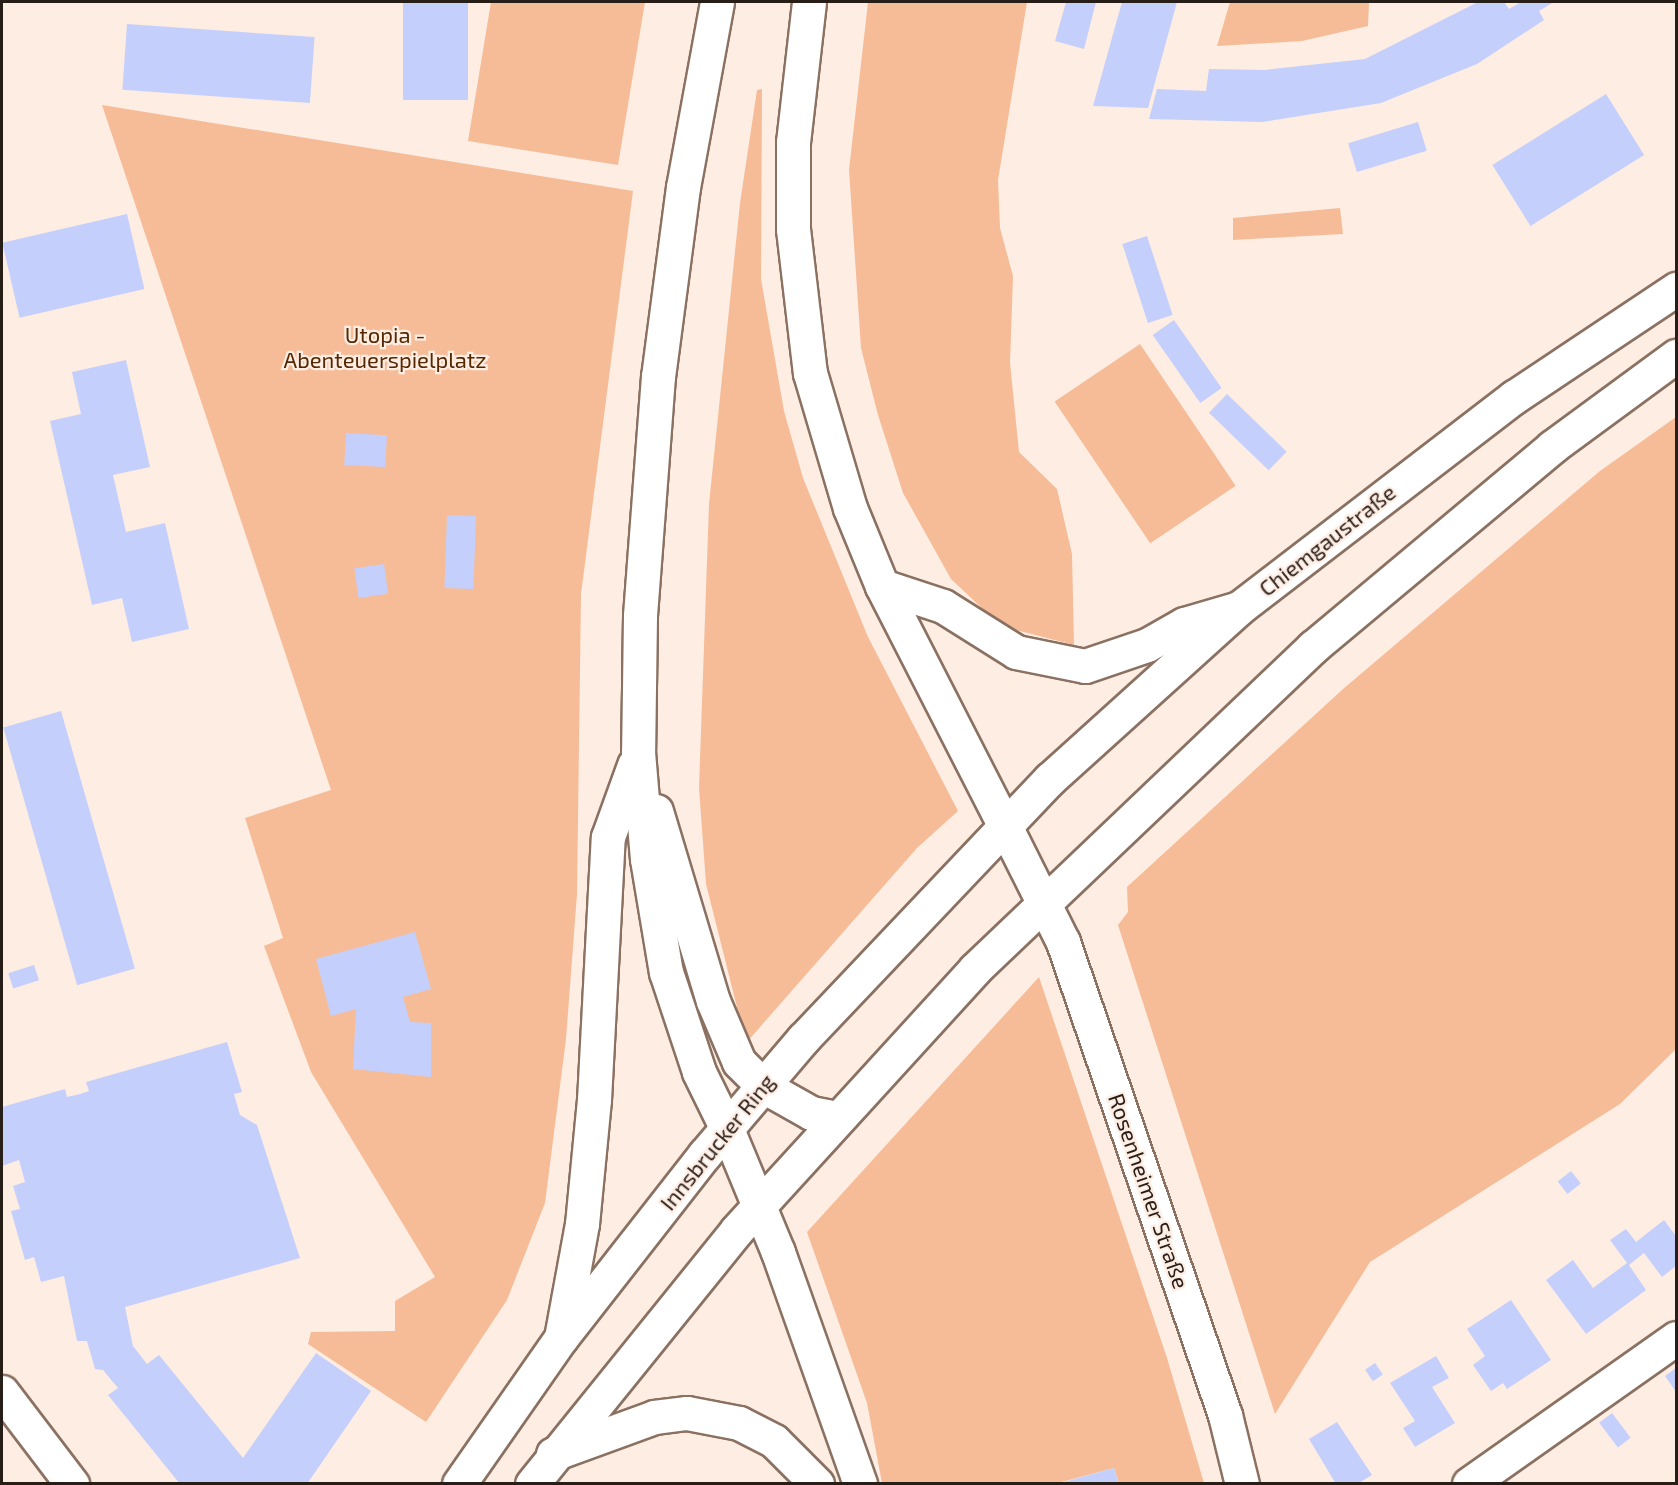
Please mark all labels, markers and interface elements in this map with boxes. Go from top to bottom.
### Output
park label: Utopia - Abenteuerspielplatz [284,321,486,372]
street label: Chiemgaustraße [1254,479,1400,601]
street label: Innsbrucker Ring [654,1069,780,1215]
street label: Rosenheimer Straße [1103,1090,1195,1292]

